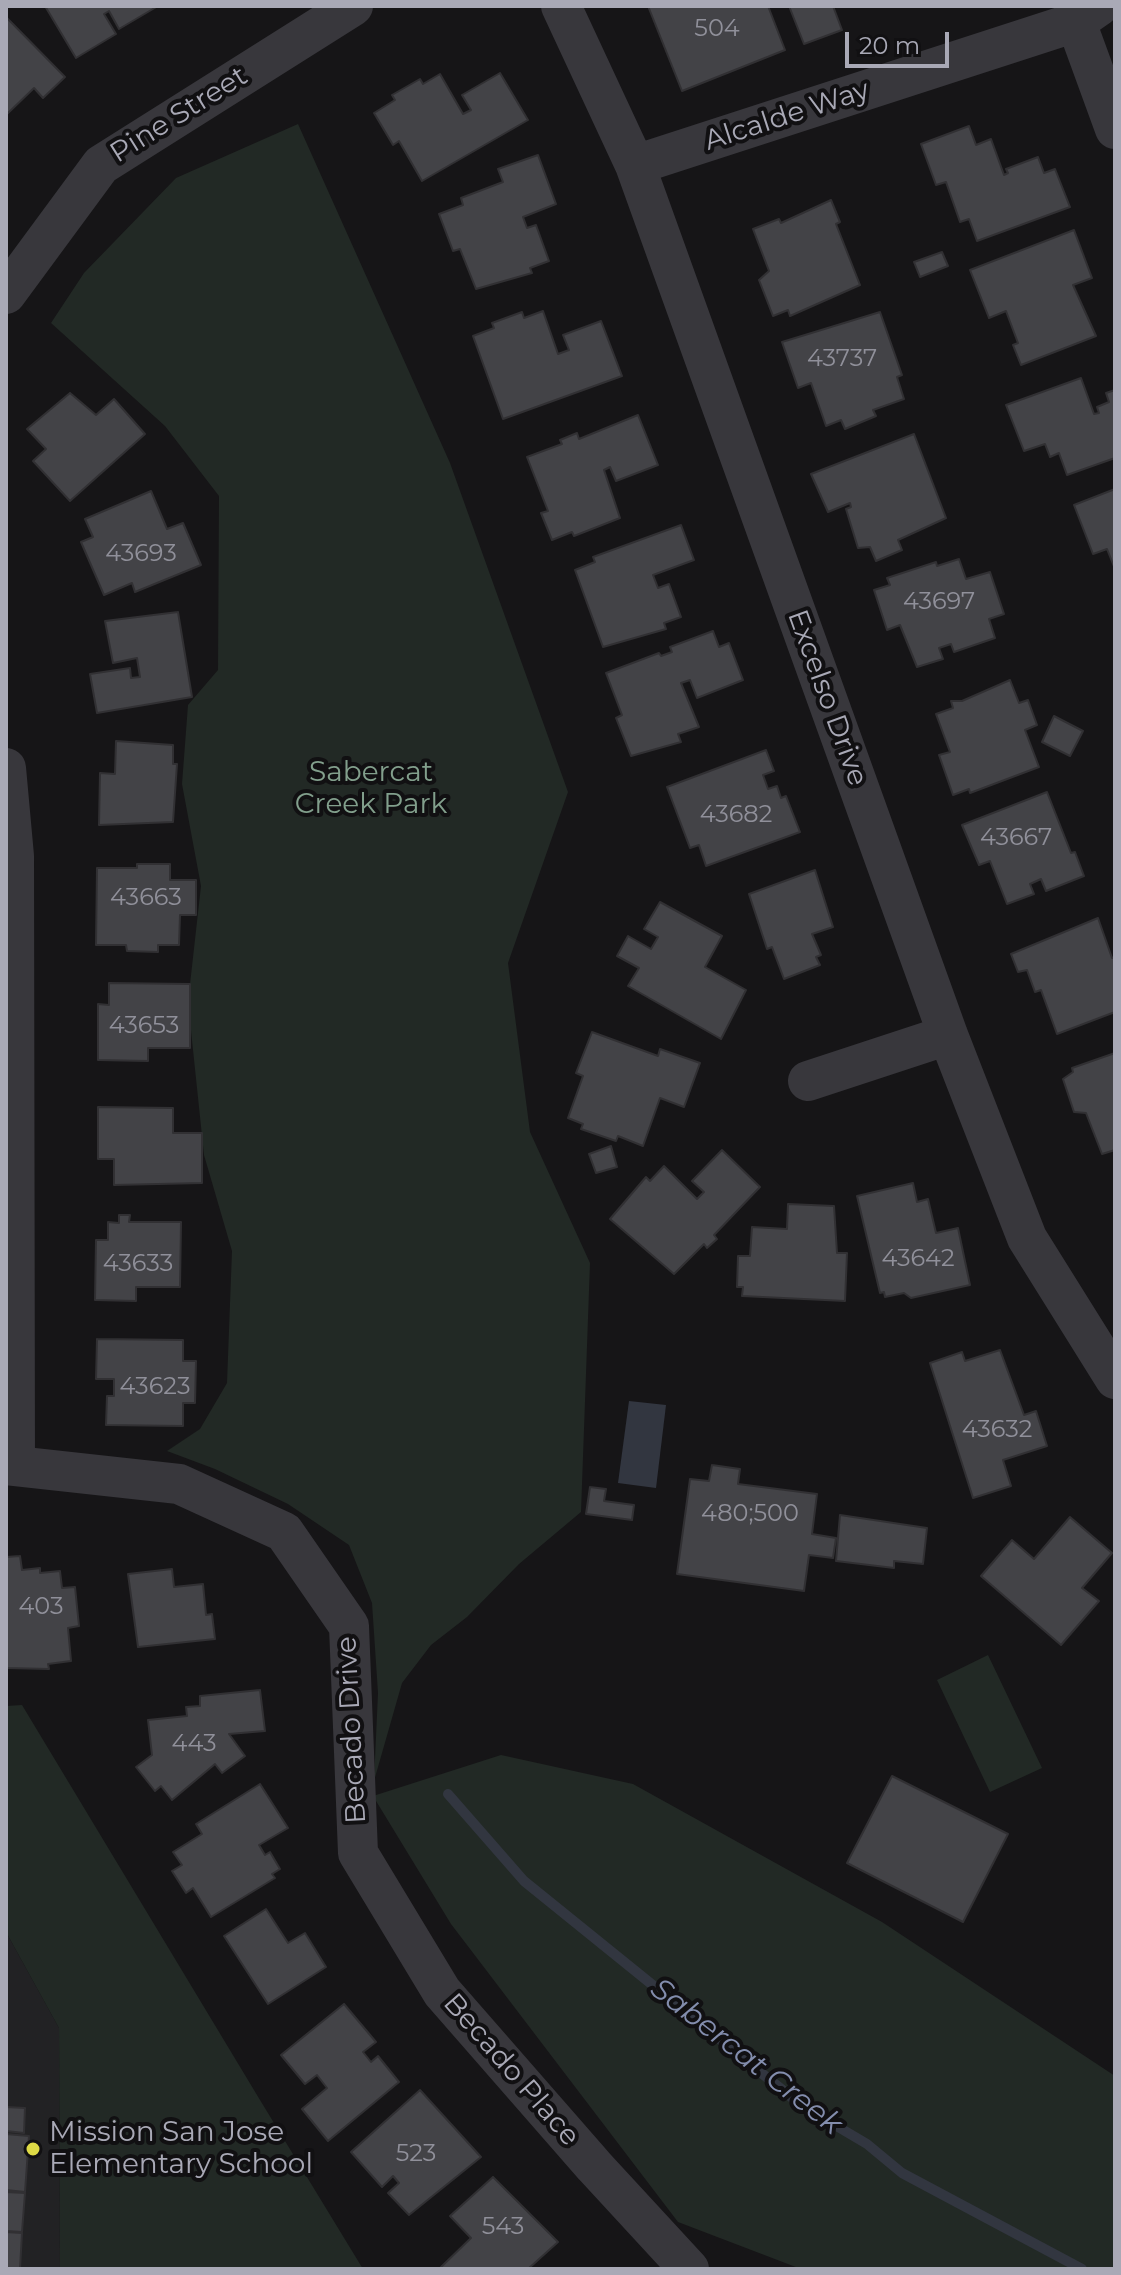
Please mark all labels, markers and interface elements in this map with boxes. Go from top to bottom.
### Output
house number: 504 [694,15,740,43]
scale bar [849,16,953,66]
text: 20 m [859,31,920,60]
street label: Pine Street [104,60,254,170]
street label: Alcalde Way [700,74,874,158]
house number: 43737 [807,345,877,373]
house number: 43693 [105,540,177,568]
house number: 43697 [903,588,975,616]
street label: Excelso Drive [780,606,874,790]
park label: Sabercat Creek Park [295,756,447,822]
house number: 43682 [700,801,772,829]
house number: 43667 [980,824,1052,852]
house number: 43663 [110,884,182,912]
house number: 43653 [109,1012,179,1040]
house number: 43642 [881,1245,955,1273]
house number: 43633 [103,1250,173,1278]
house number: 43623 [120,1373,190,1401]
house number: 43632 [962,1416,1032,1444]
house number: 480;500 [701,1500,799,1528]
house number: 403 [18,1593,64,1621]
street label: Becado Drive [330,1635,374,1825]
house number: 443 [172,1730,216,1758]
water label: Sabercat Creek [643,1971,849,2143]
street label: Becado Place [436,1987,586,2153]
place label: Mission San Jose Elementary School [49,2116,313,2182]
marker: Mission San Jose Elementary School [24,2140,42,2158]
house number: 523 [396,2140,436,2168]
house number: 543 [482,2213,524,2241]

